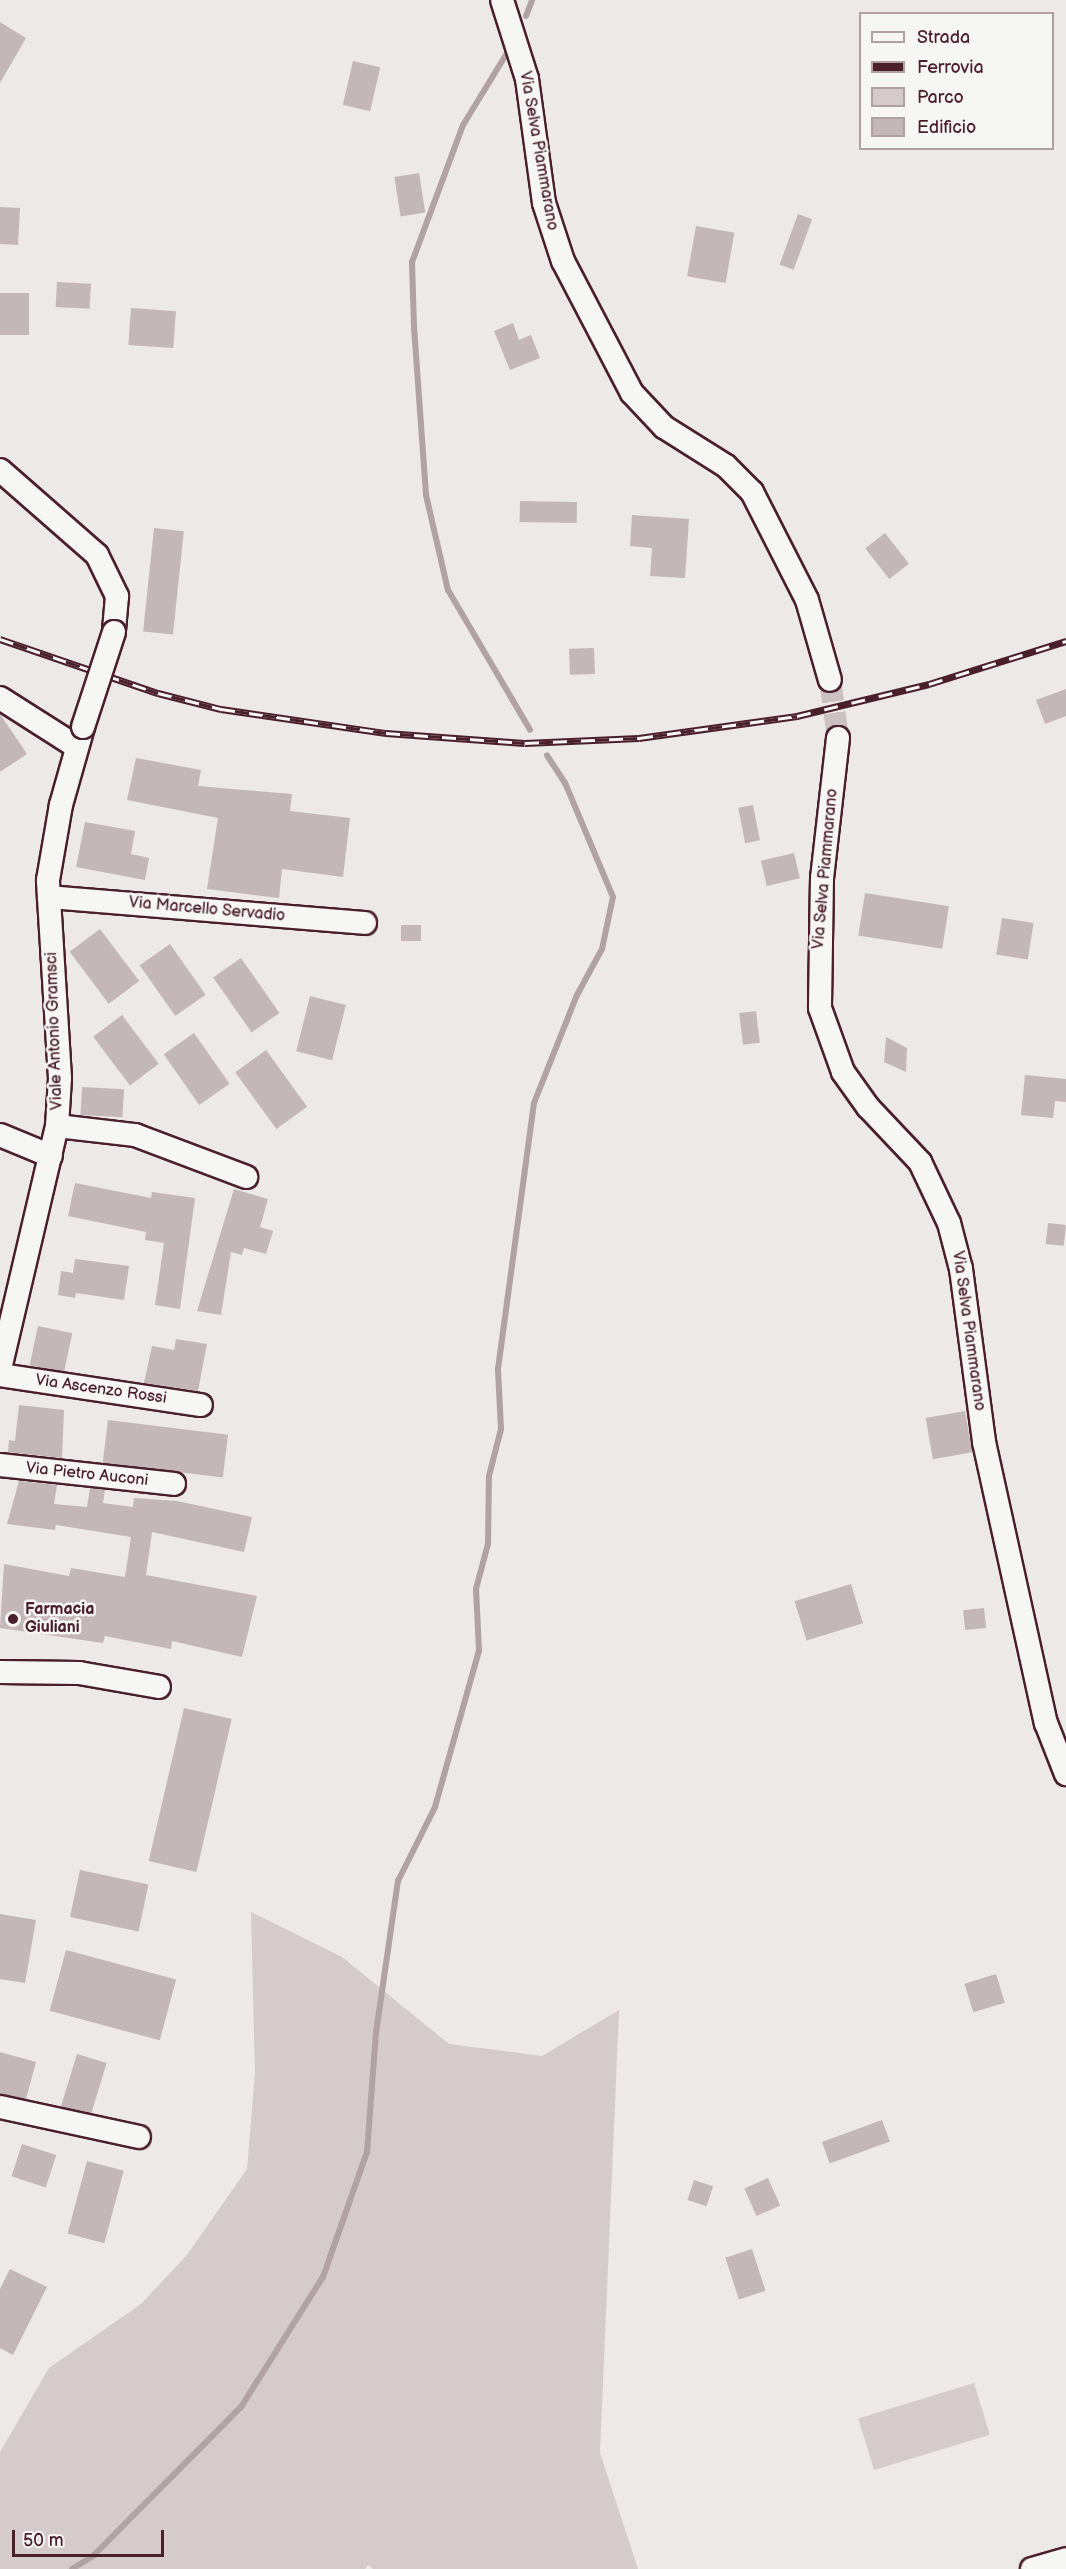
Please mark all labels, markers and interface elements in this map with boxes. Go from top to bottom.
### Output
legend [859,12,1054,150]
text: Strada [917,27,970,48]
text: Ferrovia [917,57,984,78]
street label: Via Selva Piammarano [515,70,561,232]
text: Parco [917,87,964,108]
text: Edificio [917,117,976,138]
street label: Via Selva Piammarano [809,788,843,950]
street label: Via Marcello Servadio [128,894,286,926]
street label: Viale Antonio Gramsci [43,952,67,1110]
street label: Via Selva Piammarano [947,1250,989,1412]
street label: Via Ascenzo Rossi [34,1371,168,1409]
street label: Via Pietro Auconi [25,1459,149,1491]
place label: Farmacia Giuliani [25,1600,94,1638]
marker: Farmacia Giuliani [6,1612,20,1626]
scale bar [15,2518,166,2556]
text: 50 m [23,2530,64,2551]

